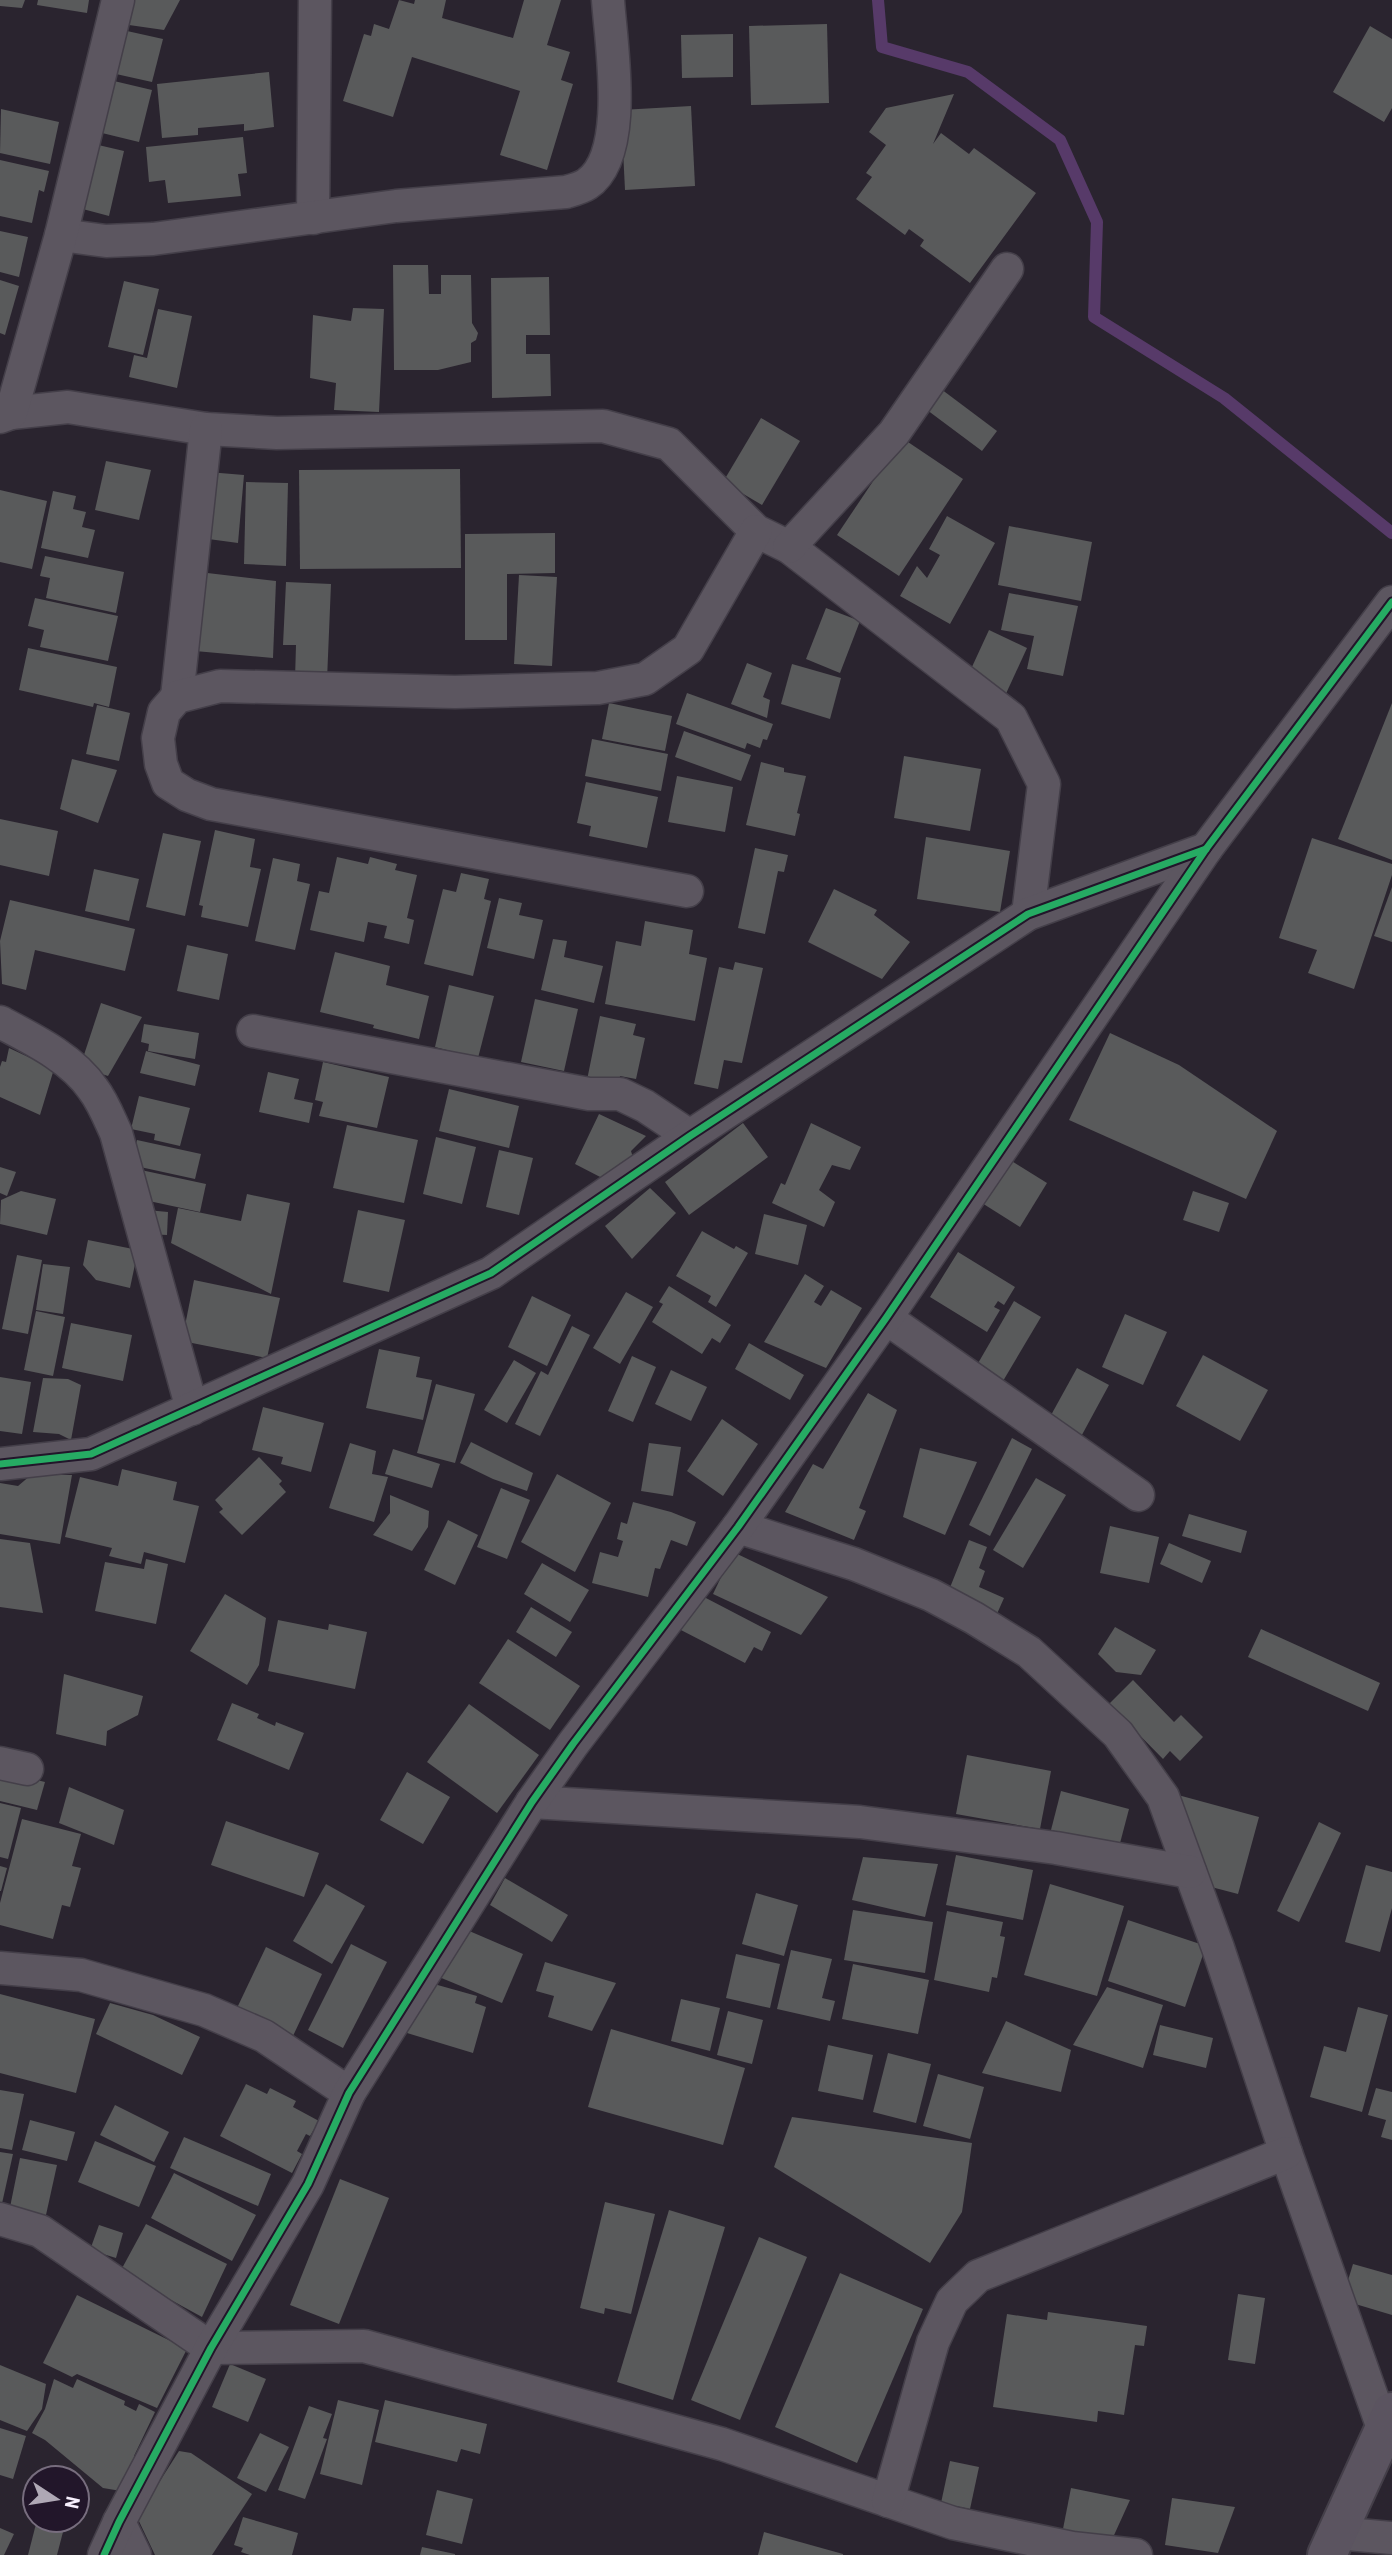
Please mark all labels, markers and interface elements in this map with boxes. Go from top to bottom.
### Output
north arrow [21,2464,91,2534]
text: N [60,2494,85,2511]

